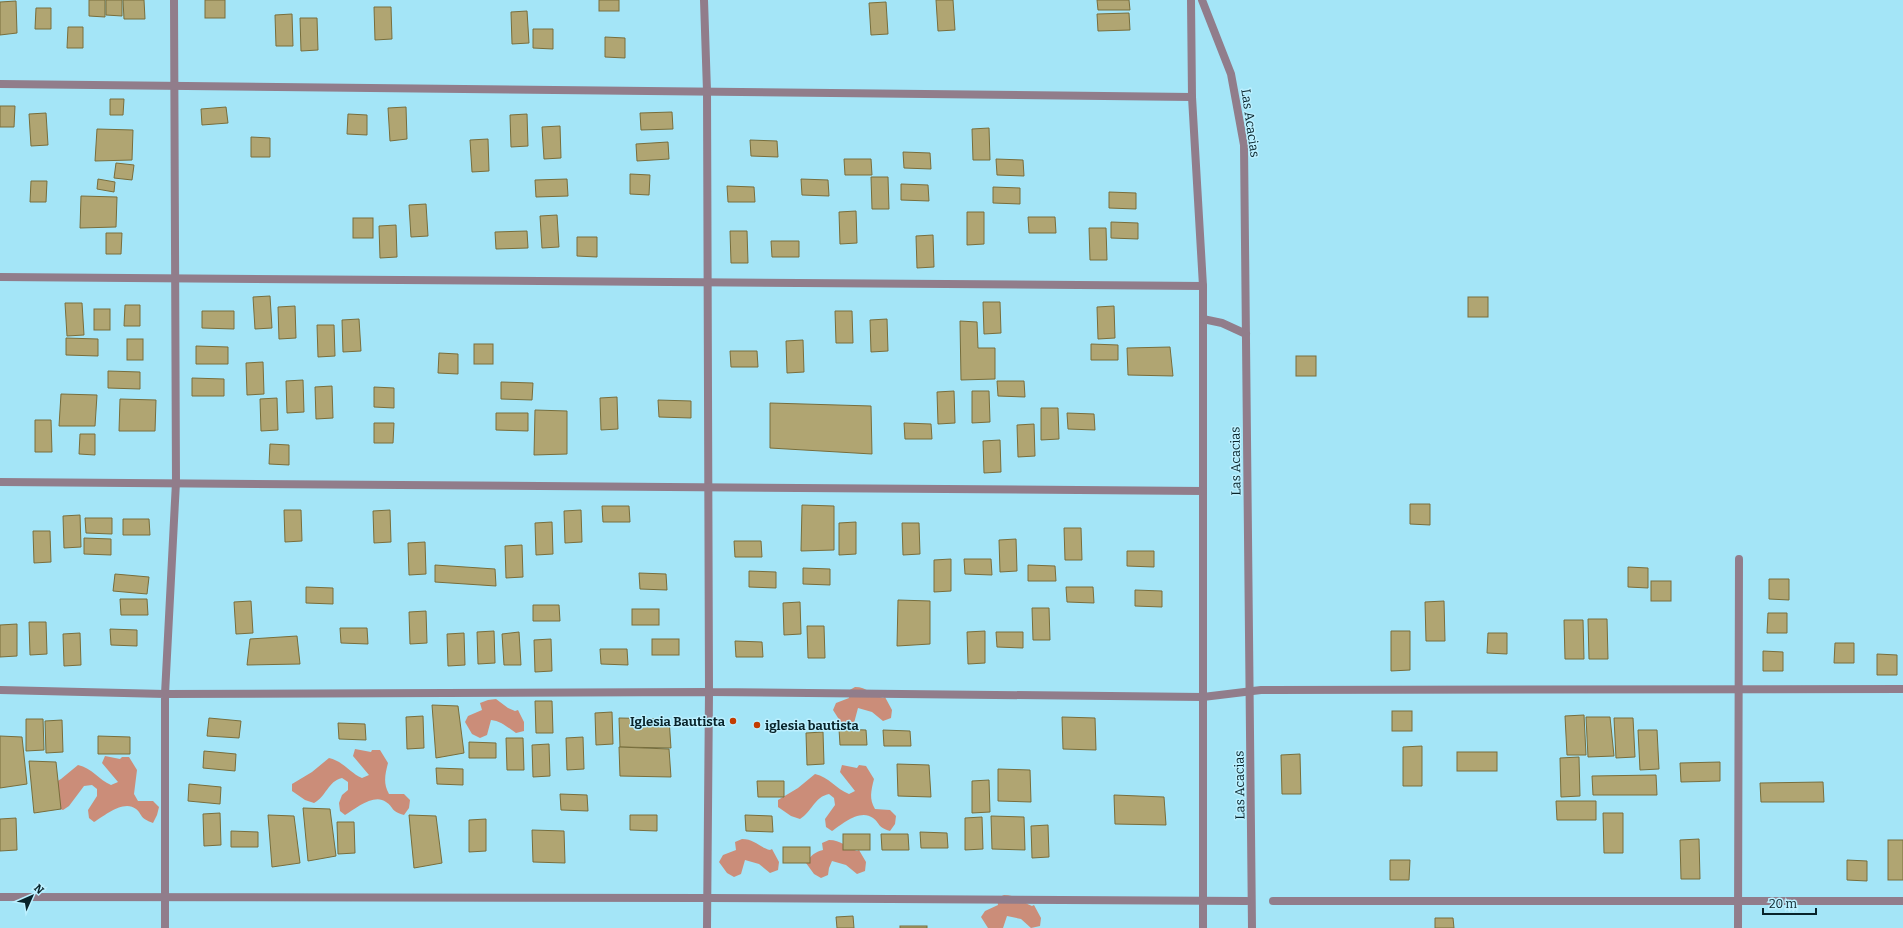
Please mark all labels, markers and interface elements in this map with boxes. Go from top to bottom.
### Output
street label: Las Acacias [1238,88,1263,158]
street label: Las Acacias [1227,426,1244,496]
place label: Iglesia Bautista [630,714,726,729]
marker: Iglesia Bautista [728,716,738,726]
place label: iglesia bautista [765,718,860,733]
marker: iglesia bautista [752,720,762,730]
street label: Las Acacias [1231,750,1248,820]
north arrow [12,876,52,916]
text: N [31,882,47,897]
scale bar [1763,890,1816,916]
text: 20 m [1769,897,1798,911]

